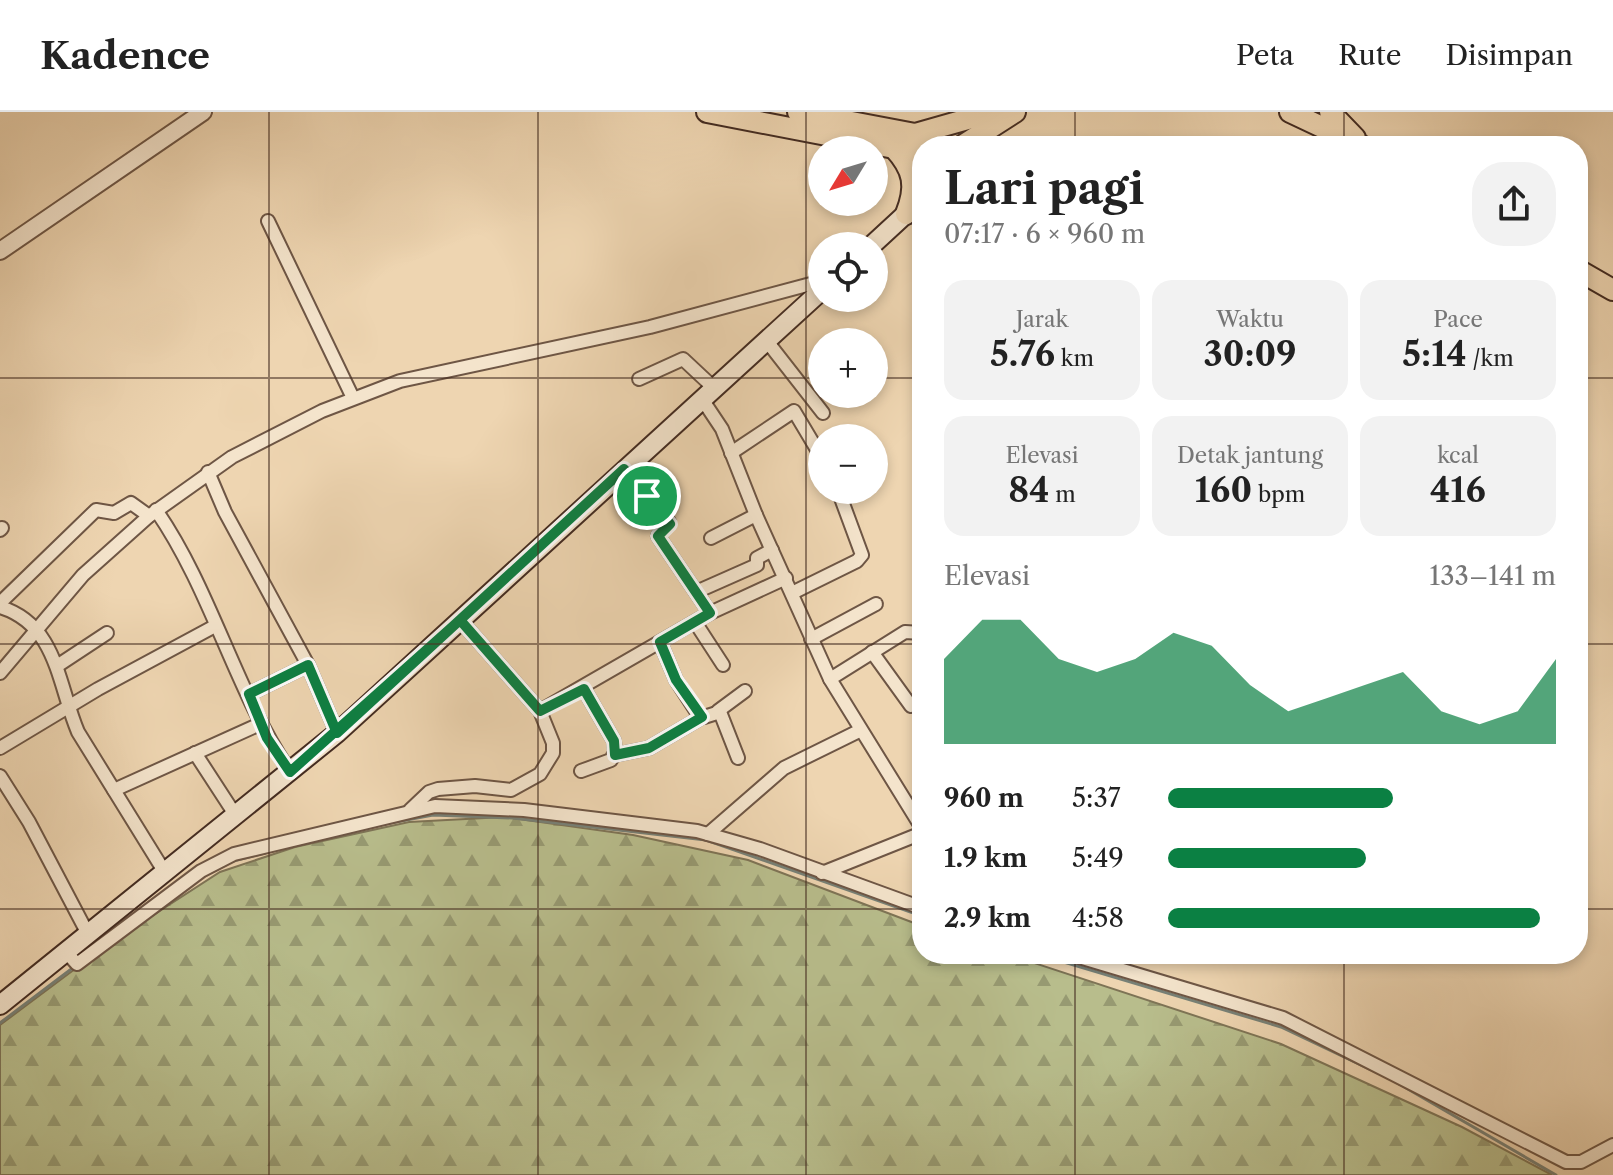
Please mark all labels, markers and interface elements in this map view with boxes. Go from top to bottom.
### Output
text: Kadence [40,32,210,79]
text: Peta [1236,38,1294,72]
text: Rute [1338,38,1401,72]
text: Disimpan [1445,38,1573,72]
north arrow [808,136,888,216]
map controls [808,136,888,504]
text: Lari pagi [944,161,1144,215]
button: share [1472,162,1556,246]
text: 07:17 · 6 × 960 m [944,218,1145,250]
button: locate [808,232,888,312]
text: Jarak [1016,306,1068,333]
text: Waktu [1216,306,1284,333]
text: Pace [1433,306,1483,333]
button: + [808,328,888,408]
text: 5.76 [990,333,1055,375]
text: 30:09 [1204,333,1296,375]
text: 5:14 [1402,333,1467,375]
text: km [1055,345,1094,372]
text: /km [1467,345,1514,372]
button: − [808,424,888,504]
text: Elevasi [1006,442,1078,469]
text: Detak jantung [1177,442,1323,469]
text: kcal [1437,442,1479,469]
pin [613,462,681,530]
text: 84 [1008,469,1049,511]
text: 160 [1195,469,1252,511]
text: 416 [1430,469,1486,511]
icon: arrive [625,474,669,518]
text: m [1049,481,1076,508]
text: bpm [1252,481,1305,508]
text: Elevasi [944,560,1030,592]
text: 133–141 m [1429,560,1556,592]
text: 960 m [944,782,1024,814]
text: 5:37 [1072,782,1121,814]
text: 1.9 km [944,842,1027,874]
text: 5:49 [1072,842,1124,874]
text: 2.9 km [944,902,1031,934]
text: 4:58 [1072,902,1124,934]

